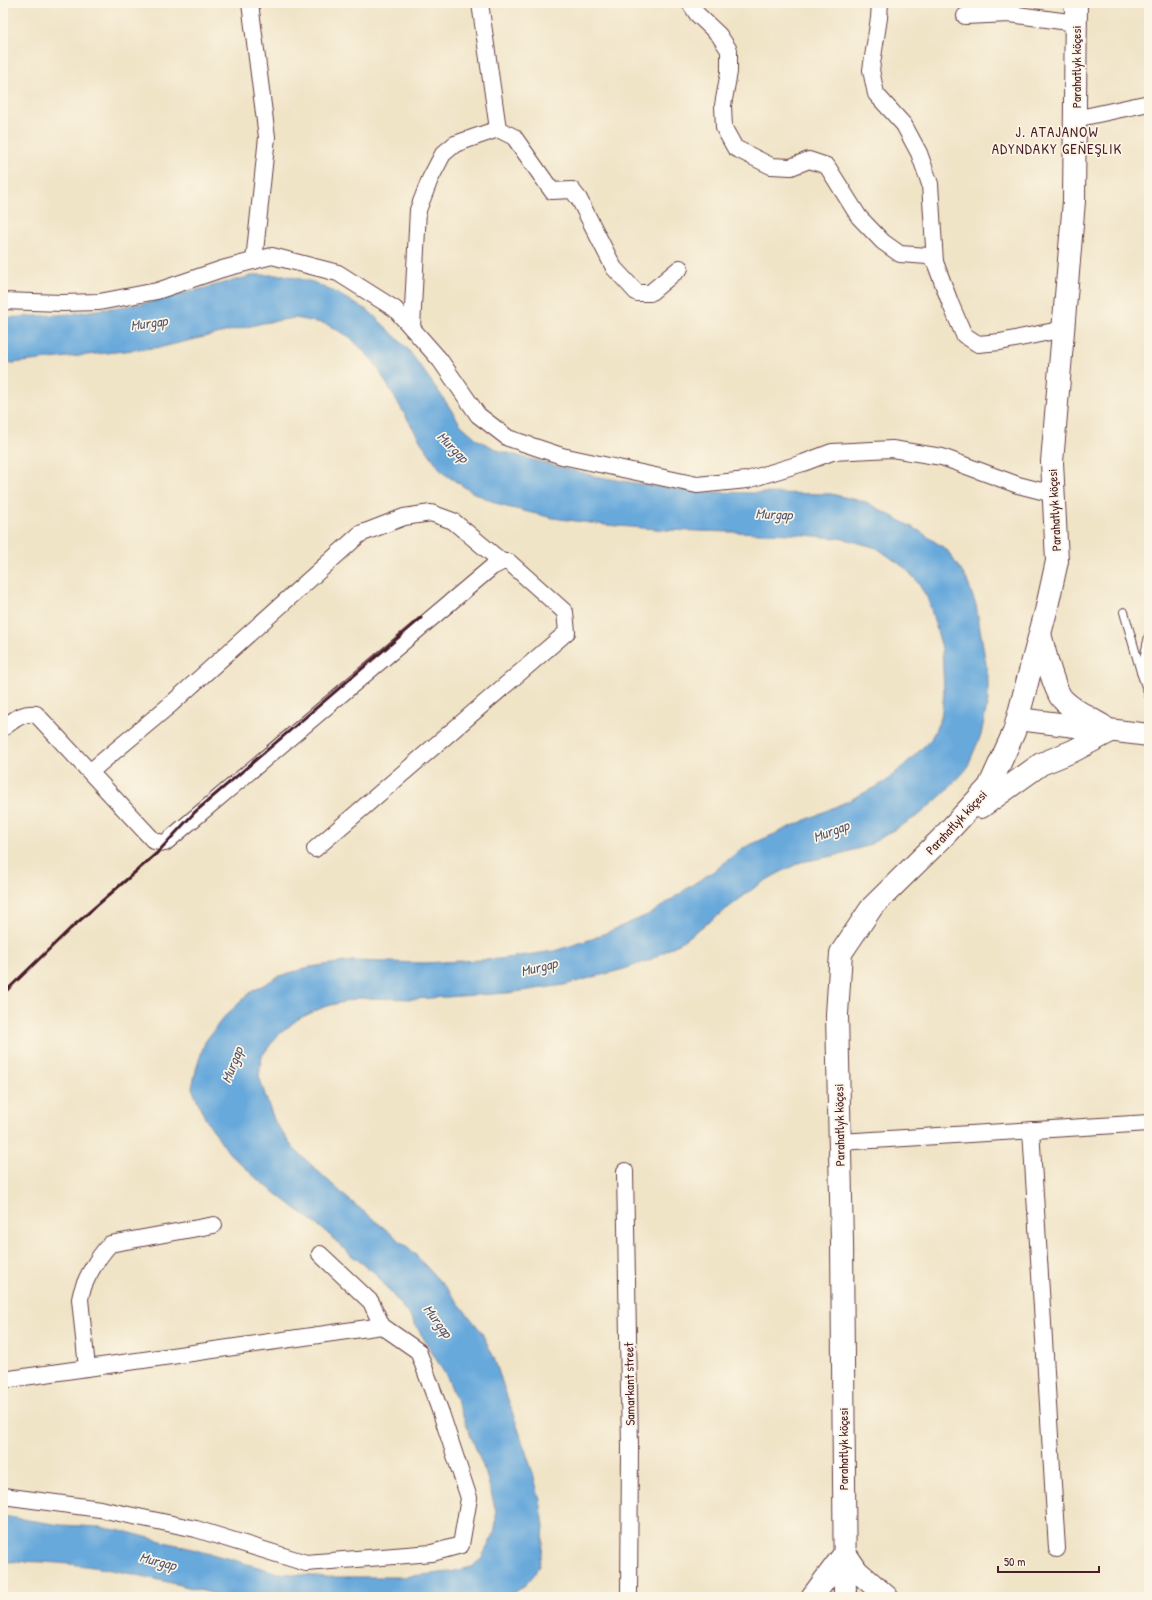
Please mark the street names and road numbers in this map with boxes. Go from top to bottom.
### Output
street label: Parahatlyk köçesi [1067,26,1085,108]
street label: Parahatlyk köçesi [1043,468,1065,552]
street label: Parahatlyk köçesi [921,786,991,858]
street label: Parahatlyk köçesi [829,1084,849,1166]
street label: Samarkant street [619,1342,639,1426]
street label: Parahatlyk köçesi [834,1408,852,1490]

